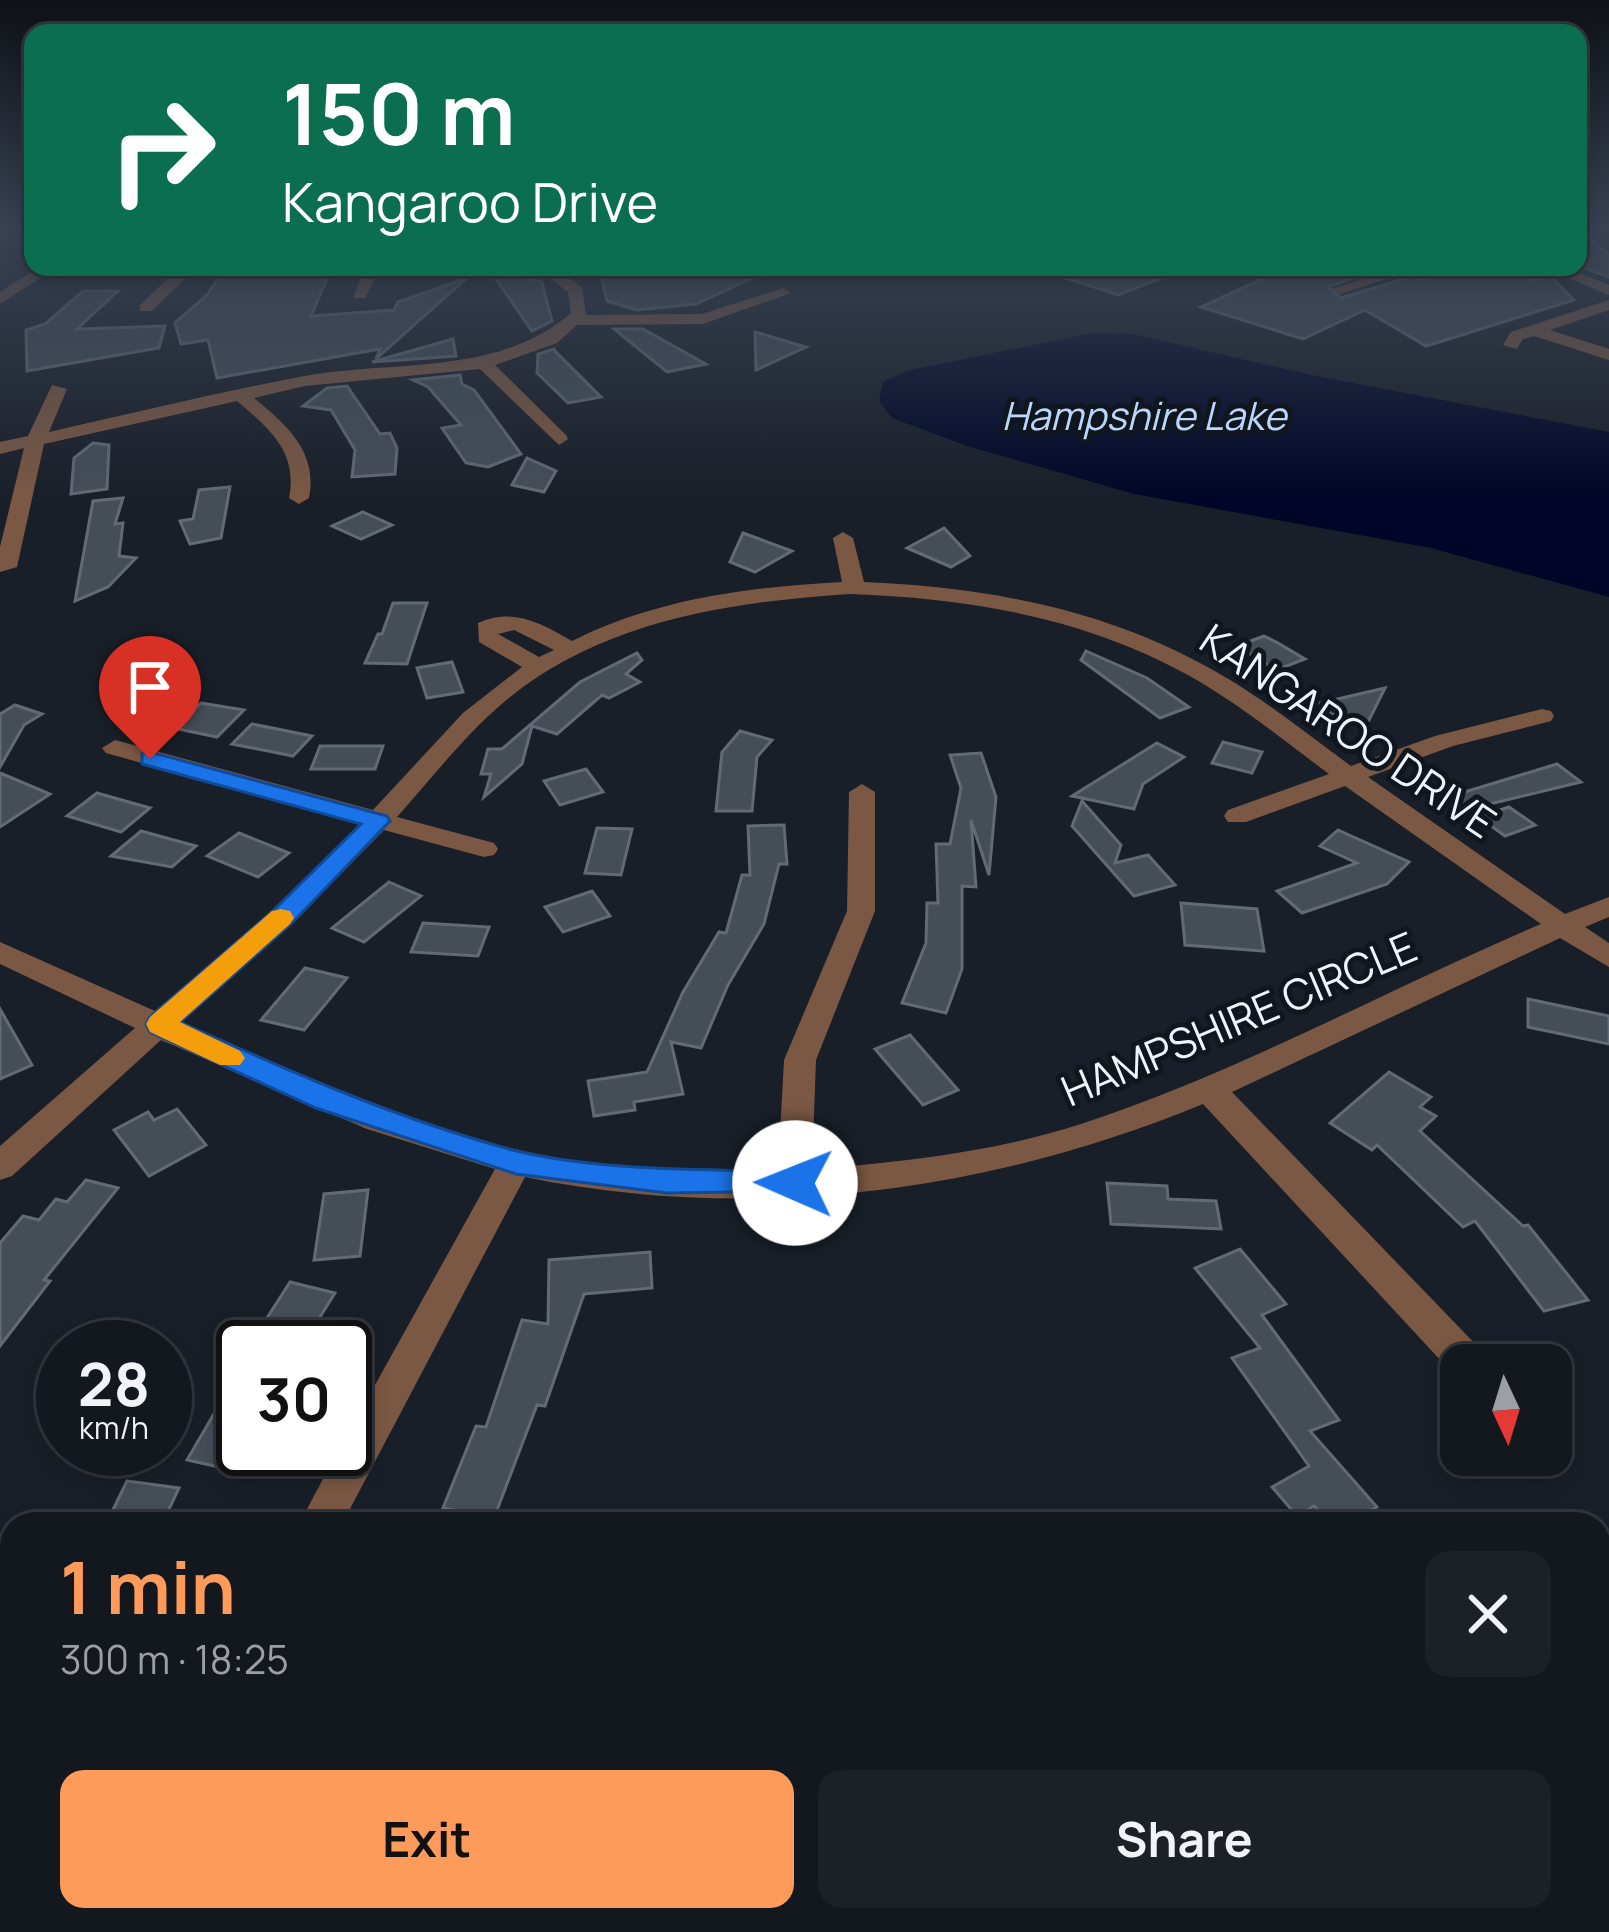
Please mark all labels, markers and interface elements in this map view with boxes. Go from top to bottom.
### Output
text: 150 m [282,55,516,170]
icon: right [84,72,240,228]
text: Kangaroo Drive [282,164,658,238]
water label: Hampshire Lake [1002,388,1289,442]
street label: KANGAROO DRIVE [1189,610,1508,851]
pin [99,636,201,759]
icon: arrive [117,654,183,720]
street label: HAMPSHIRE CIRCLE [1052,917,1425,1119]
position arrow [732,1120,858,1246]
speed limit sign: 30 [216,1320,372,1476]
text: 28 [78,1342,150,1424]
north arrow [1440,1344,1572,1476]
map controls [1440,1344,1572,1476]
text: km/h [79,1407,149,1448]
text: 1 min [60,1537,236,1636]
button: close [1425,1551,1551,1677]
text: 300 m · 18:25 [60,1632,289,1686]
button: Exit [60,1770,794,1908]
button: Share [818,1770,1551,1908]

